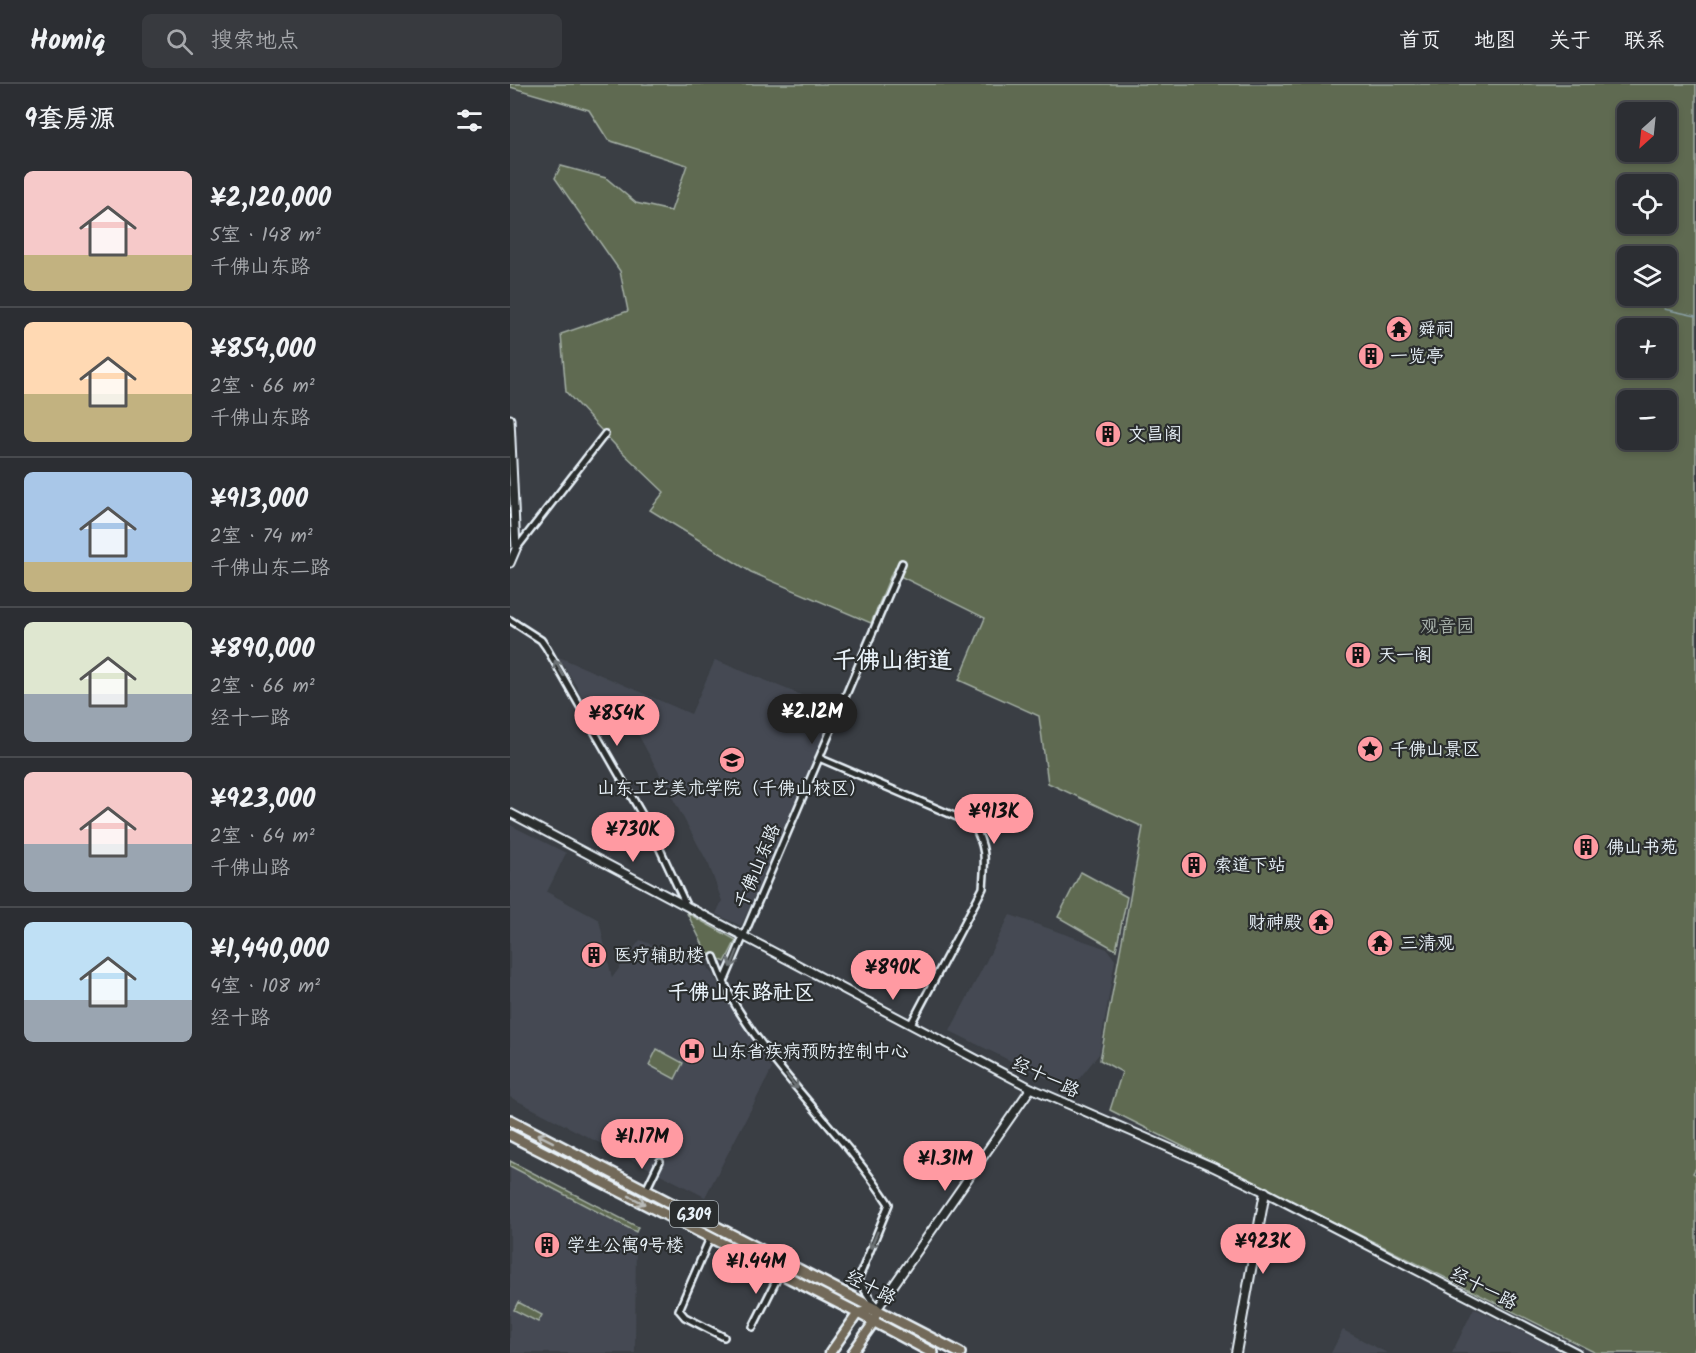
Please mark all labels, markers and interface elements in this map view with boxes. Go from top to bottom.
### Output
search box [142,14,562,68]
text: Homiq [30,19,106,64]
text: 搜索地点 [211,24,299,59]
icon: search [163,25,196,58]
text: 首页 [1399,25,1441,58]
text: 地图 [1474,25,1516,58]
text: 关于 [1549,25,1591,58]
text: 联系 [1624,25,1666,58]
text: 9套房源 [24,99,115,141]
north arrow [1617,102,1677,162]
map controls [1617,102,1677,450]
icon: filters [453,104,486,137]
button: locate [1617,174,1677,234]
text: ¥2,120,000 [210,178,331,220]
icon: home [72,195,144,267]
text: 5室 · 148 m² [210,220,321,252]
button: layers [1617,246,1677,306]
text: 千佛山东路 [210,252,310,284]
temple icon: 舜祠 [1384,314,1414,344]
place label: 舜祠 [1418,316,1454,345]
button: + [1617,318,1677,378]
text: ¥854,000 [210,329,315,371]
building icon: 一览亭 [1356,341,1386,371]
place label: 一览亭 [1390,343,1444,372]
icon: home [72,346,144,418]
text: 2室 · 66 m² [210,371,315,403]
button: − [1617,390,1677,450]
text: 千佛山东路 [210,403,310,435]
building icon: 文昌阁 [1093,419,1123,449]
place label: 文昌阁 [1128,421,1182,450]
text: ¥913,000 [210,479,308,521]
icon: home [72,496,144,568]
text: 2室 · 74 m² [210,521,313,553]
text: 千佛山东二路 [210,553,330,585]
park label: 观音园 [1420,613,1474,642]
text: ¥890,000 [210,629,315,671]
building icon: 天一阁 [1343,640,1373,670]
district label: 千佛山街道 [832,642,952,681]
place label: 天一阁 [1378,642,1432,671]
icon: home [72,646,144,718]
one-way arrow [552,660,564,677]
text: 2室 · 66 m² [210,671,315,703]
pin: ¥2.12M [763,694,861,745]
pin: ¥854K [575,696,659,747]
text: ¥2.12M [781,697,843,729]
text: ¥854K [588,699,646,731]
text: 经十一路 [210,703,290,735]
place icon: 千佛山景区 [1355,734,1385,764]
place label: 千佛山景区 [1390,736,1480,765]
school or university icon: 山东工艺美术学院（千佛山校区） [717,745,747,775]
place label: 山东工艺美术学院（千佛山校区） [597,775,867,804]
text: ¥923,000 [210,779,315,821]
pin: ¥913K [952,794,1036,845]
icon: home [72,796,144,868]
text: ¥913K [968,797,1020,829]
pin: ¥730K [591,812,675,863]
text: ¥730K [606,815,660,847]
street label: 千佛山东路 [727,819,789,914]
text: 2室 · 64 m² [210,821,315,853]
building icon: 佛山书苑 [1571,832,1601,862]
place label: 佛山书苑 [1606,834,1678,863]
building icon: 索道下站 [1179,850,1209,880]
place label: 索道下站 [1214,852,1286,881]
text: 千佛山路 [210,853,290,885]
temple icon: 财神殿 [1306,907,1336,937]
place label: 财神殿 [1248,909,1302,938]
temple icon: 三清观 [1365,928,1395,958]
text: ¥1,440,000 [210,929,329,971]
place label: 三清观 [1400,930,1454,959]
building icon: 医疗辅助楼 [579,940,609,970]
place label: 医疗辅助楼 [614,942,704,971]
icon: home [72,946,144,1018]
one-way arrow [728,949,739,967]
pin: ¥890K [851,950,935,1001]
text: ¥890K [865,953,921,985]
text: 4室 · 108 m² [210,971,320,1003]
district label: 千佛山东路社区 [668,977,815,1010]
text: 经十路 [210,1003,270,1035]
hospital icon: 山东省疾病预防控制中心 [677,1036,707,1066]
place label: 山东省疾病预防控制中心 [711,1038,909,1067]
street label: 经十一路 [1007,1050,1084,1107]
one-way arrow [786,1074,799,1090]
pin: ¥1.17M [593,1119,691,1170]
text: ¥1.17M [615,1122,669,1154]
one-way arrow [537,1132,554,1144]
pin: ¥1.31M [896,1141,994,1192]
text: ¥1.31M [917,1144,973,1176]
one-way arrow [628,1194,645,1206]
road number: G309 [670,1201,718,1227]
pin: ¥923K [1221,1224,1305,1275]
text: ¥923K [1234,1227,1292,1259]
building icon: 学生公寓9号楼 [532,1230,562,1260]
one-way arrow [868,1230,879,1249]
place label: 学生公寓9号楼 [567,1232,684,1261]
pin: ¥1.44M [707,1244,805,1295]
text: ¥1.44M [726,1247,786,1279]
street label: 经十一路 [1445,1260,1522,1319]
street label: 经十路 [840,1263,901,1314]

